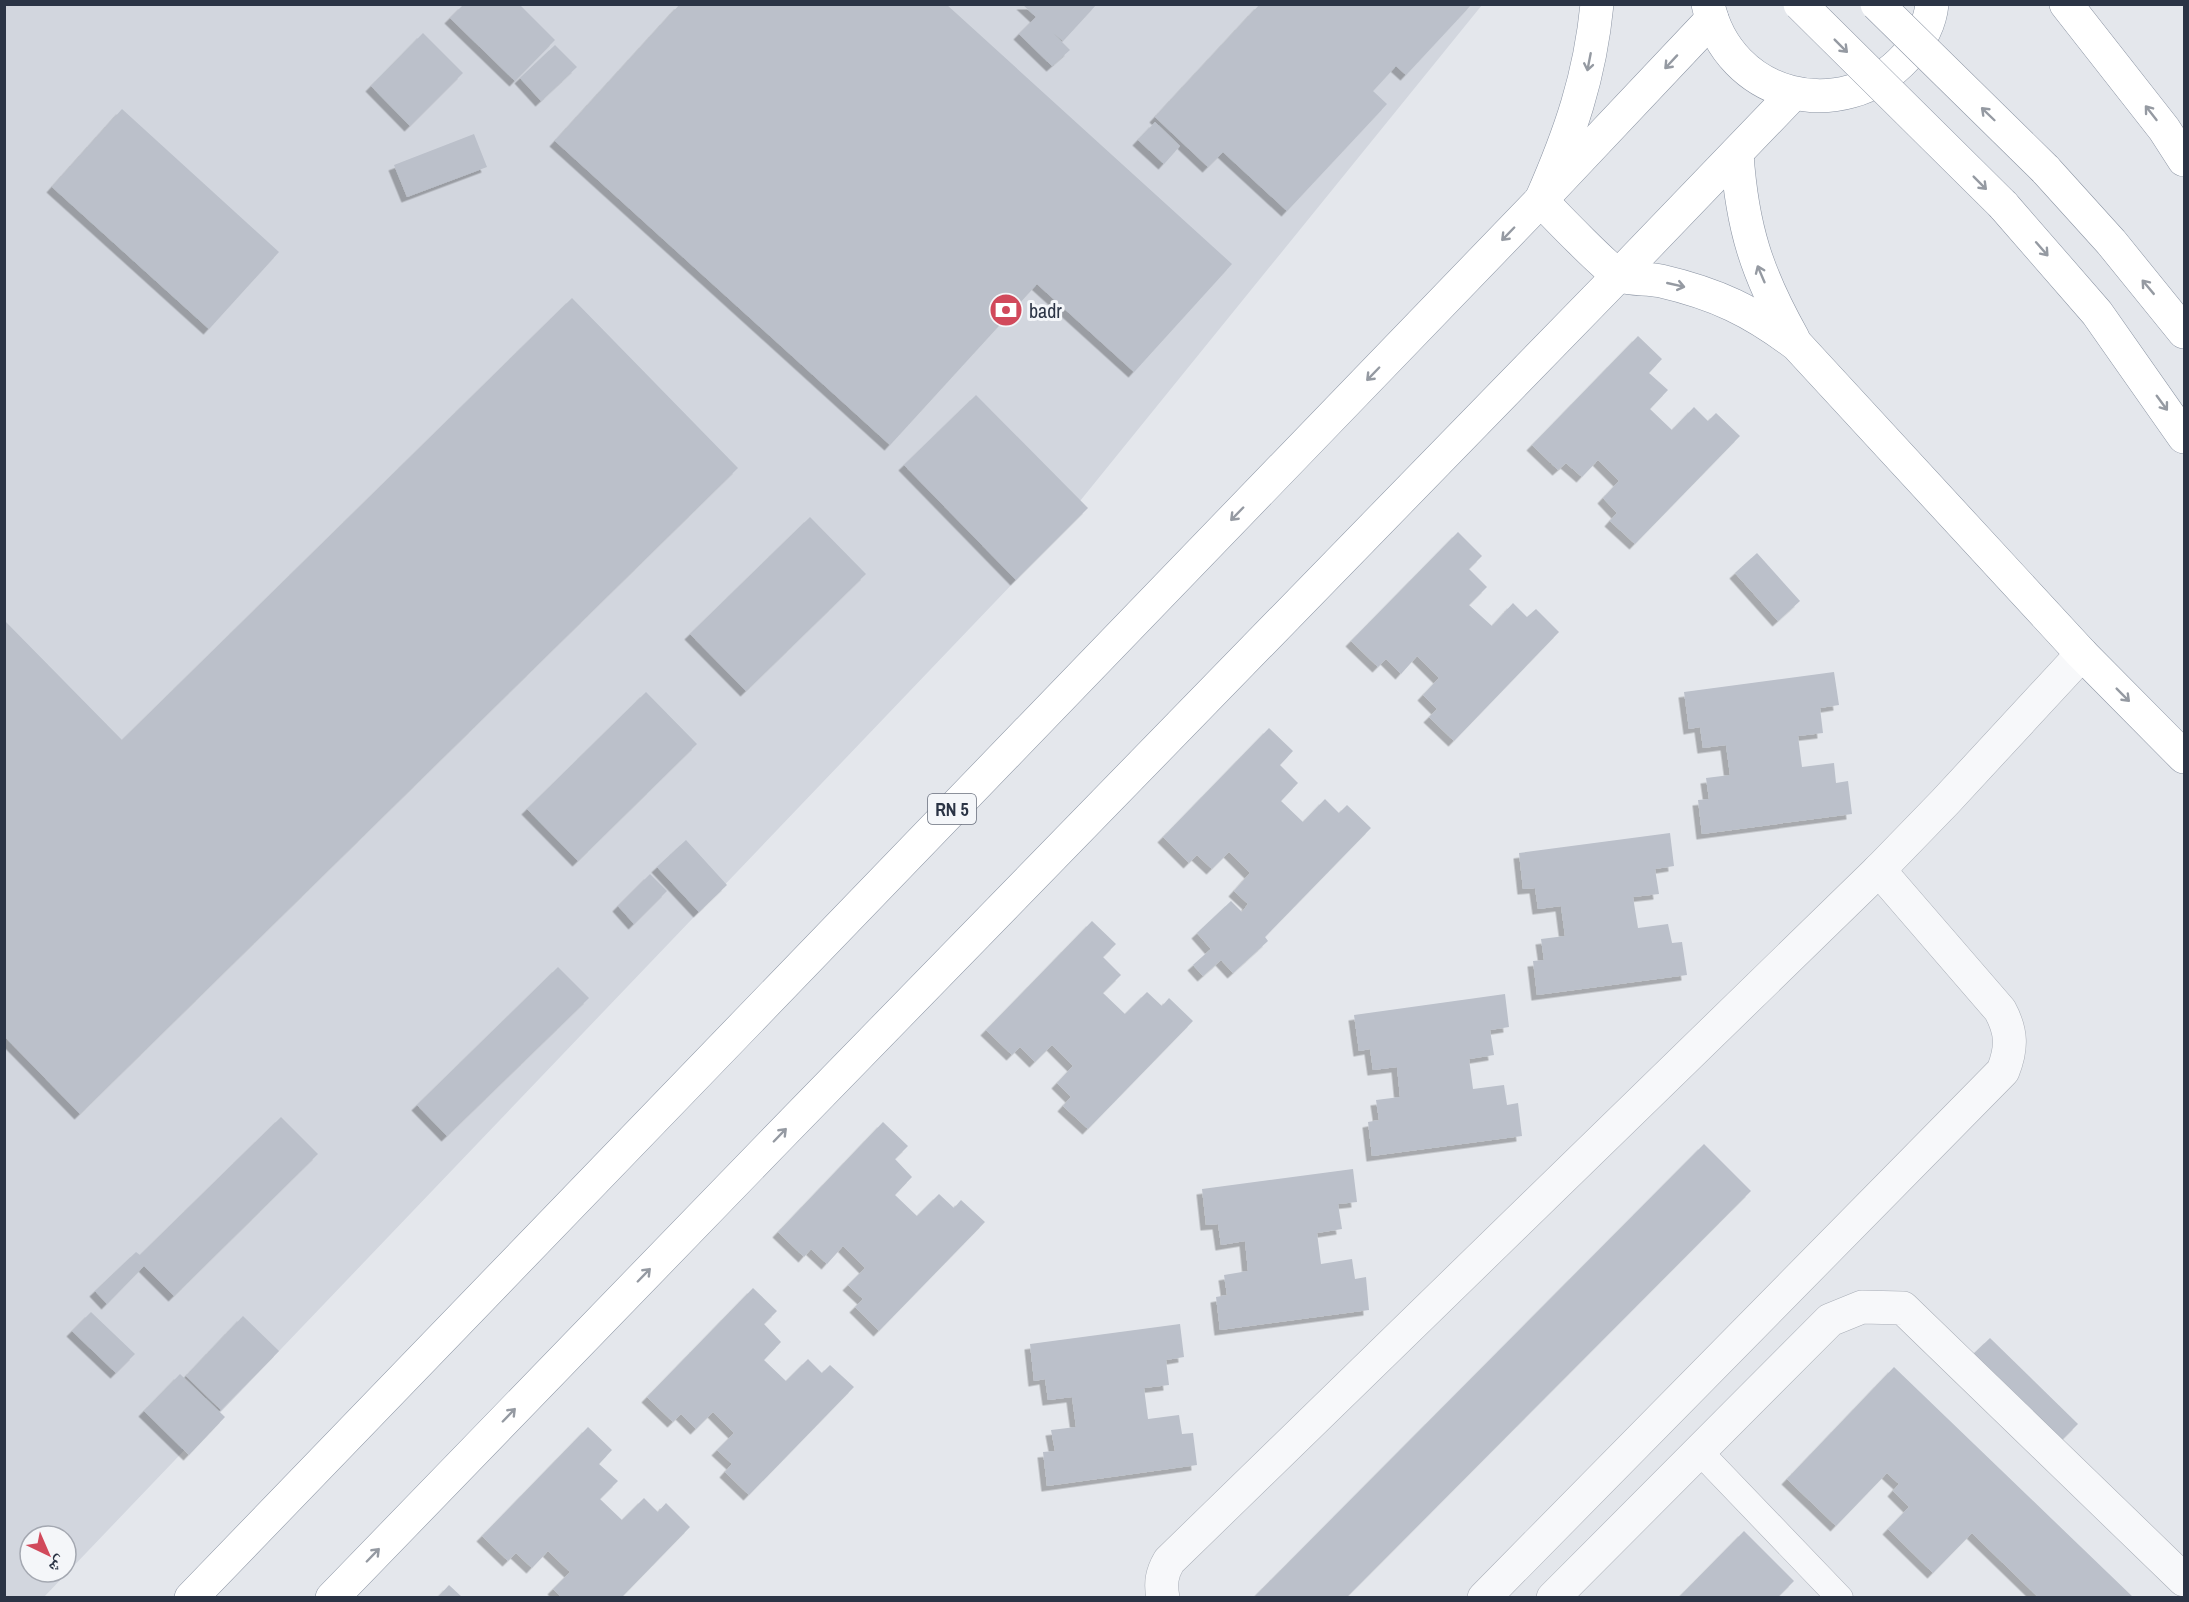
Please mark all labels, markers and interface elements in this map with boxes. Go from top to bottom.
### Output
one-way arrow [1834,38,1849,53]
one-way arrow [1583,52,1594,72]
one-way arrow [1665,54,1679,69]
one-way arrow [2144,105,2157,121]
one-way arrow [1981,106,1996,121]
one-way arrow [1973,175,1988,190]
one-way arrow [1501,226,1516,241]
one-way arrow [2035,241,2049,256]
one-way arrow [1755,265,1766,283]
one-way arrow [1666,279,1685,291]
one-way arrow [2141,280,2155,295]
bank icon: badr [988,292,1024,328]
place label: badr [1029,297,1062,324]
one-way arrow [1366,367,1380,382]
one-way arrow [2156,394,2168,410]
one-way arrow [1230,507,1245,522]
one-way arrow [2115,688,2130,703]
road number: RN 5 [928,794,976,824]
one-way arrow [773,1128,787,1143]
one-way arrow [637,1268,652,1283]
one-way arrow [501,1408,516,1423]
north arrow [18,1524,78,1584]
one-way arrow [366,1548,380,1563]
text: ش [45,1551,72,1579]

